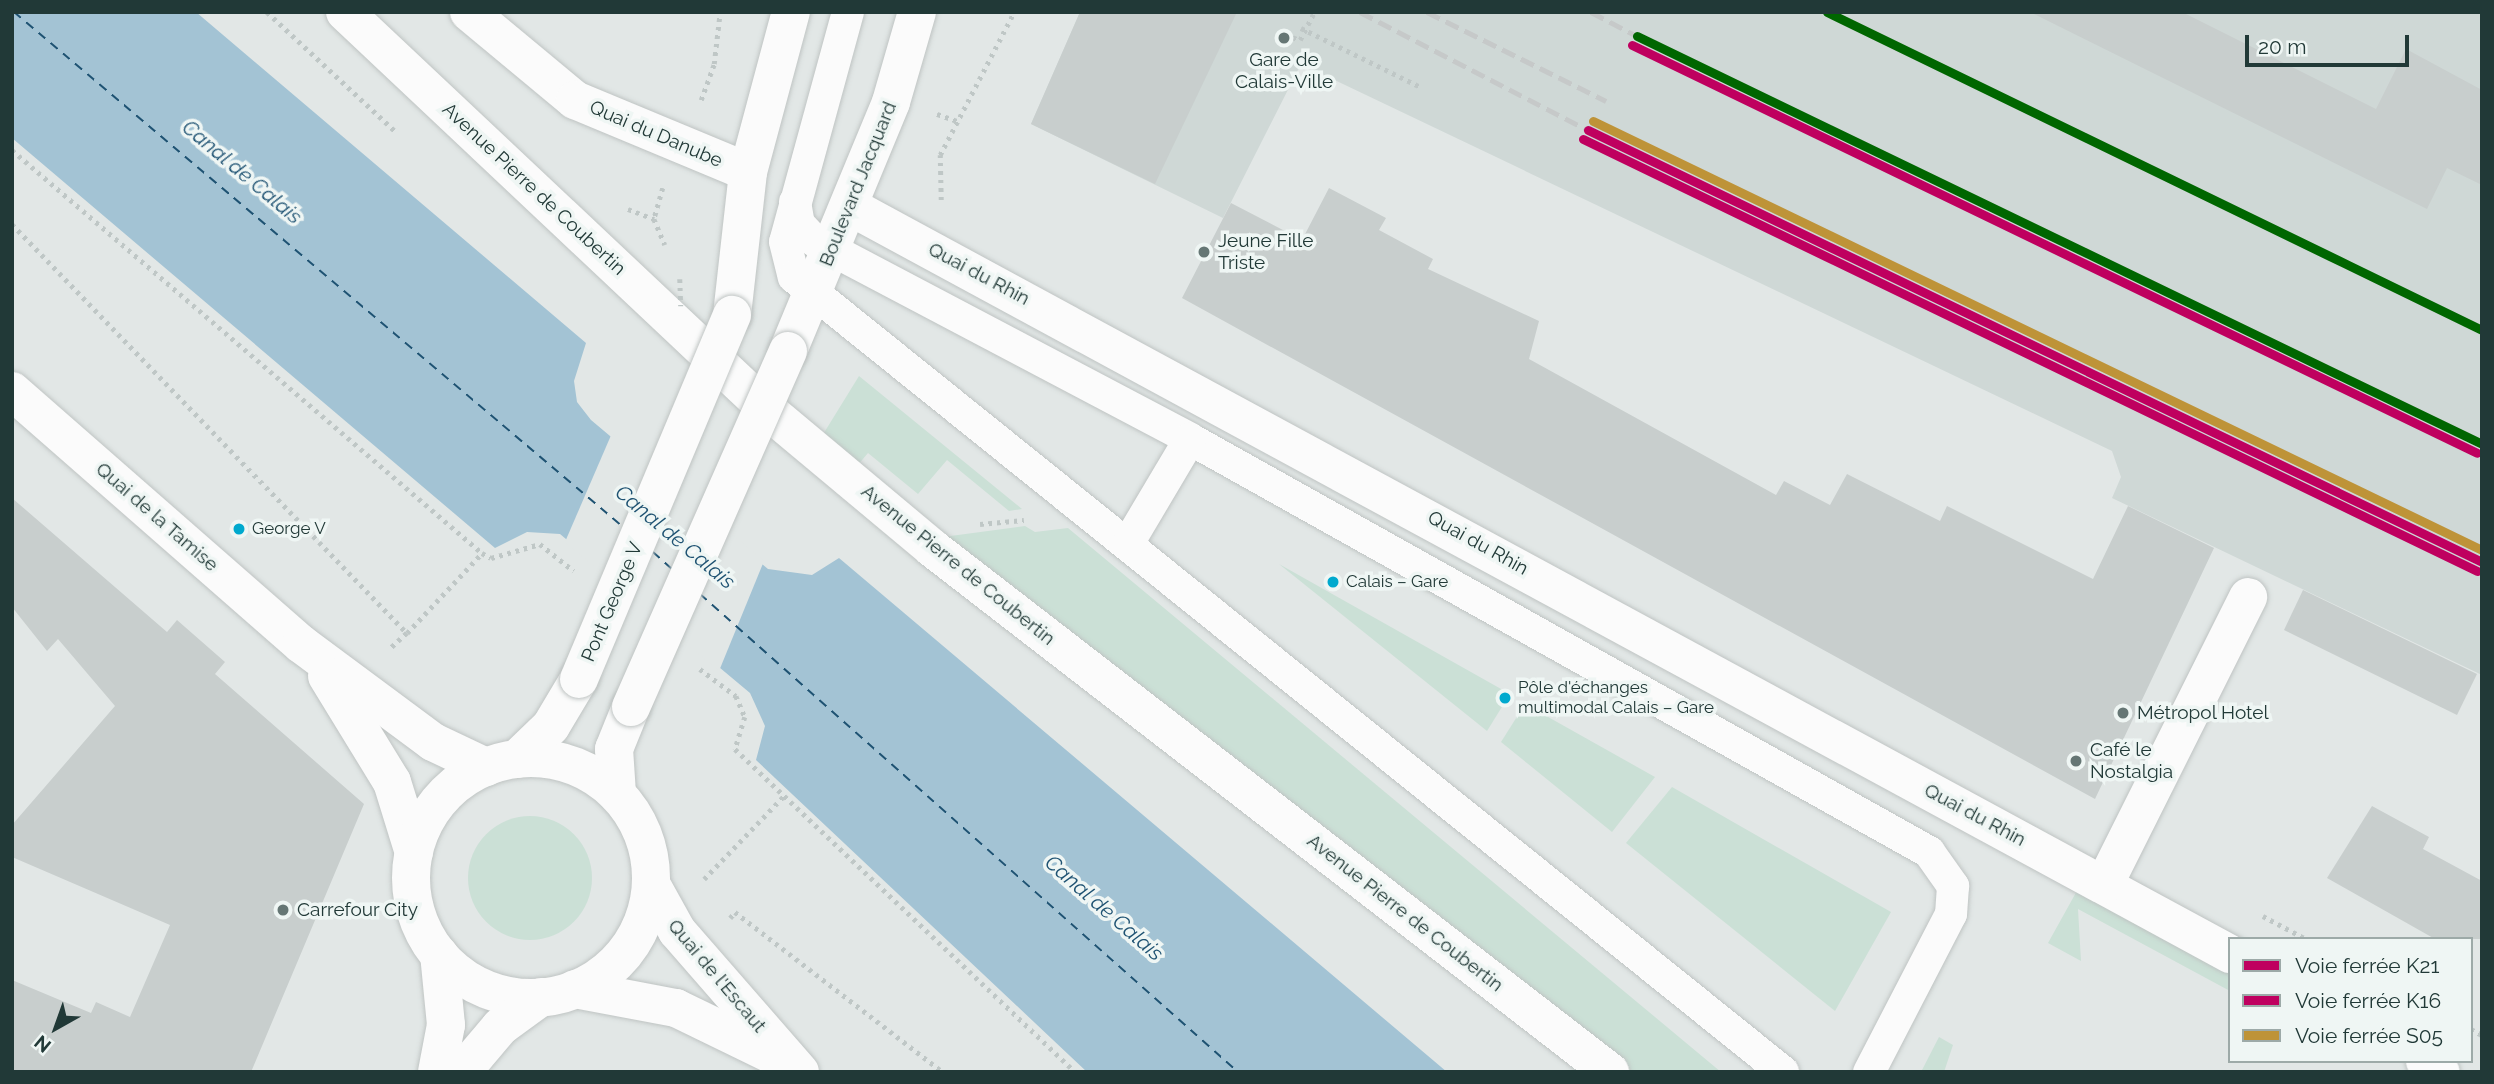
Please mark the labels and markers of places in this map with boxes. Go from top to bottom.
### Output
marker: Gare de Calais-Ville [1276,30,1292,46]
place label: Gare de Calais-Ville [1235,49,1333,93]
place label: Jeune Fille Triste [1218,230,1313,274]
marker: Jeune Fille Triste [1196,244,1212,260]
place label: George V [252,519,326,539]
marker: George V [232,522,246,536]
place label: Calais – Gare [1346,572,1448,592]
marker: Calais – Gare [1326,575,1340,589]
place label: Pôle d'échanges multimodal Calais – Gare [1518,678,1714,718]
marker: Pôle d'échanges multimodal Calais – Gare [1498,691,1512,705]
place label: Métropol Hotel [2137,702,2269,724]
marker: Métropol Hotel [2115,705,2131,721]
place label: Café le Nostalgia [2090,739,2173,783]
marker: Café le Nostalgia [2068,753,2084,769]
place label: Carrefour City [297,899,418,921]
marker: Carrefour City [275,902,291,918]

